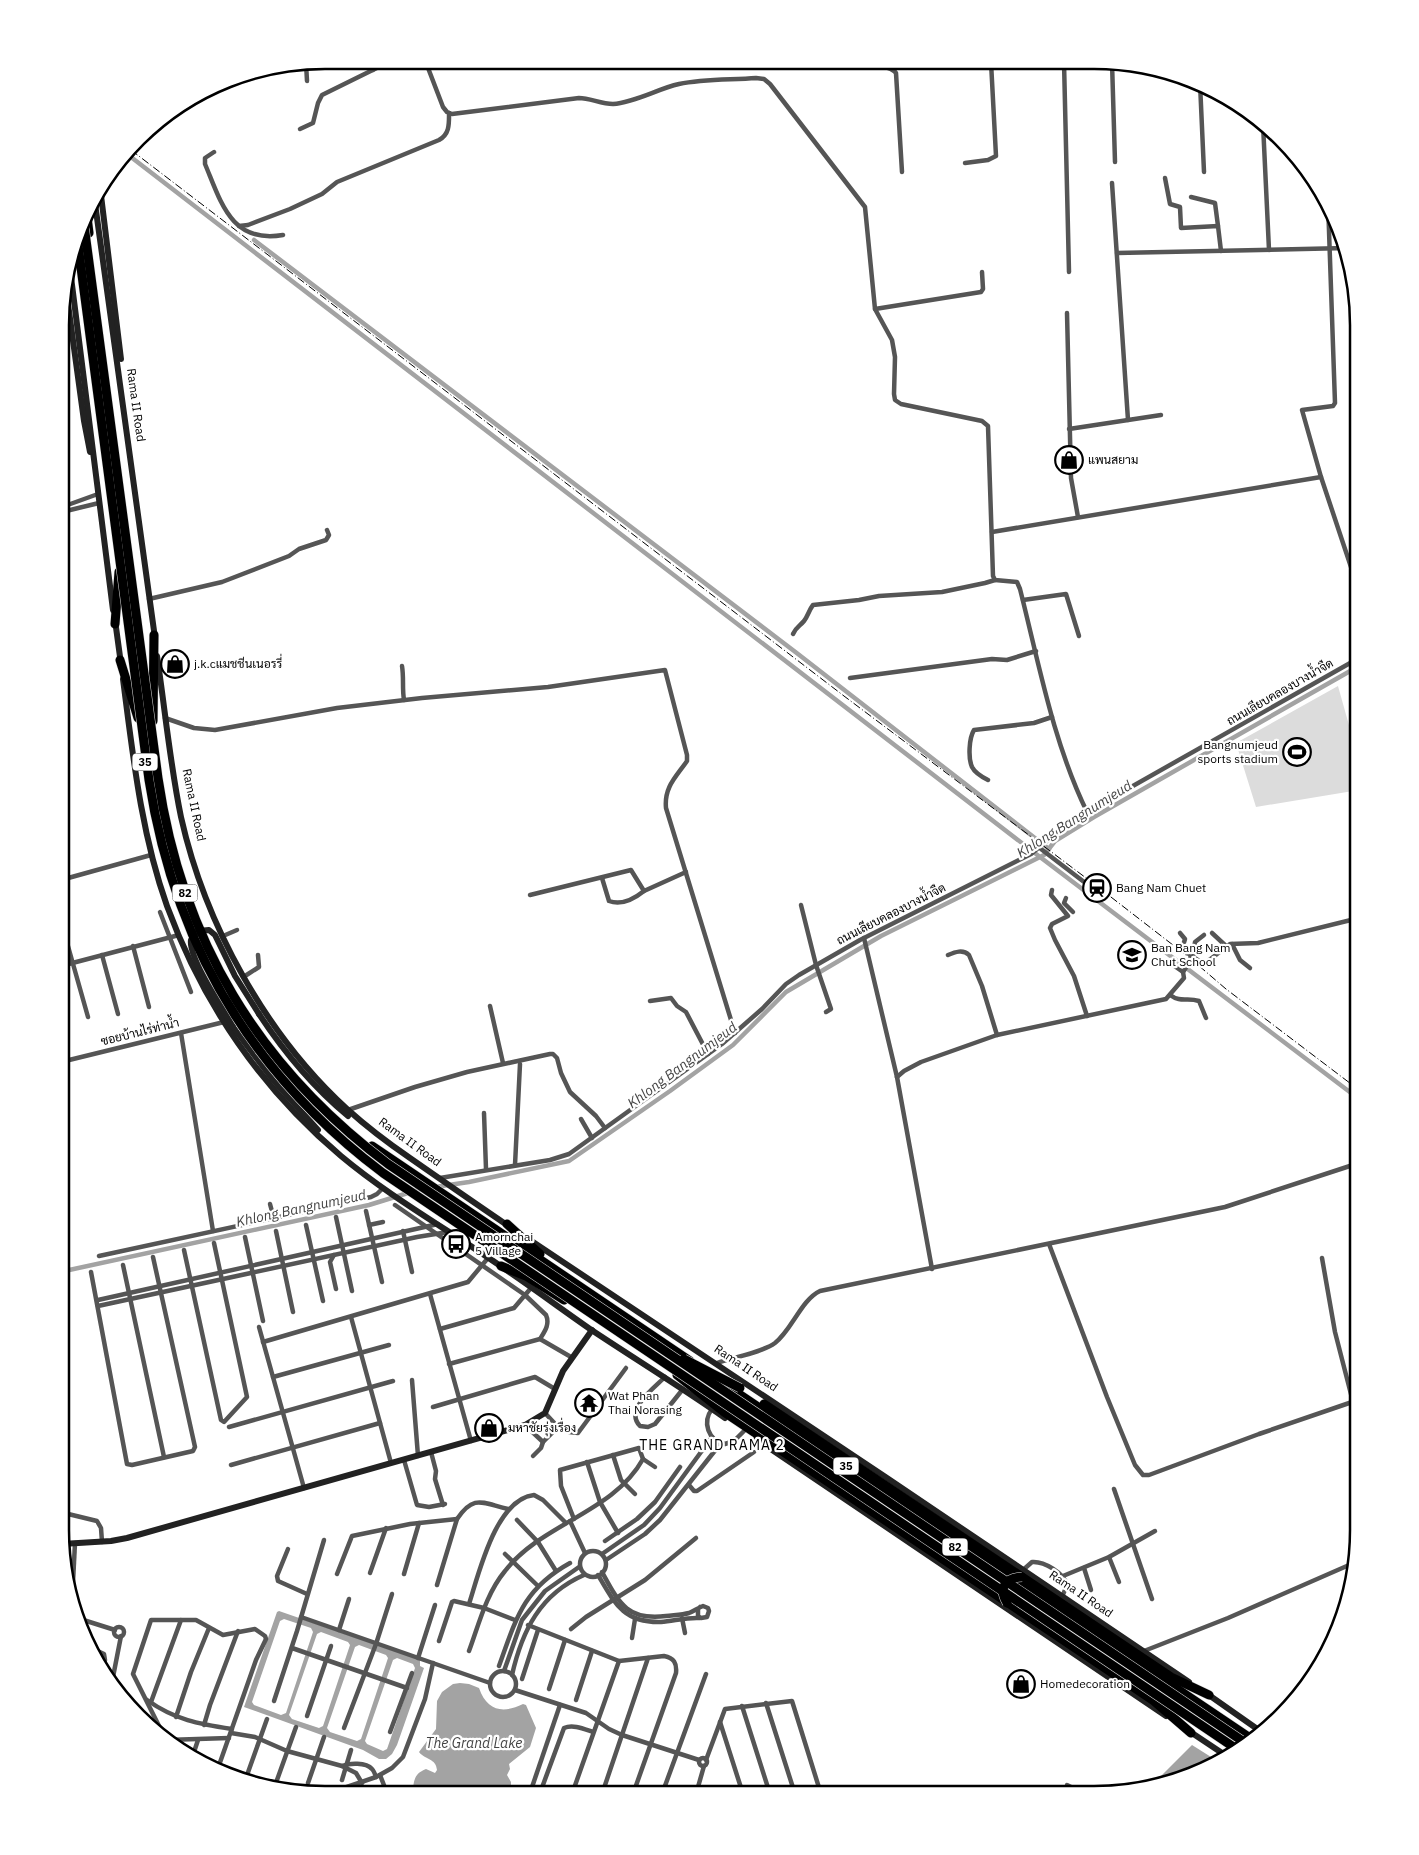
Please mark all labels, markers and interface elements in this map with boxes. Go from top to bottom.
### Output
street label: Rama II Road [124,367,149,442]
shop icon: แพนสยาม [1054,445,1084,475]
place label: แพนสยาม [1088,452,1138,467]
shop icon: j.k.cแมชชีนเนอรรี่ [160,649,190,679]
street label: ถนนเลียบคลองบางน้ำจืด [1222,652,1336,728]
place label: j.k.cแมชชีนเนอรรี่ [194,653,282,671]
place label: Bangnumjeud sports stadium [1198,737,1278,766]
sports icon: Bangnumjeud sports stadium [1282,737,1312,767]
road number: 35 [132,754,158,770]
street label: Rama II Road [179,767,209,843]
water label: Khlong Bangnumjeud [1013,776,1136,862]
station icon: Bang Nam Chuet [1082,873,1112,903]
street label: ถนนเลียบคลองบางน้ำจืด [832,877,948,948]
place label: Bang Nam Chuet [1116,880,1206,895]
road number: 82 [172,884,198,901]
school or university icon: Ban Bang Nam Chut School [1117,940,1147,970]
place label: Ban Bang Nam Chut School [1151,940,1231,969]
street label: ซอยบ้านไร่ท่าน้ำ [98,1012,181,1048]
water label: Khlong Bangnumjeud [624,1017,741,1112]
street label: Rama II Road [376,1114,445,1169]
water label: Khlong Bangnumjeud [234,1185,368,1231]
bus stop icon: Amornchai 5 Village [441,1229,471,1259]
place label: Amornchai 5 Village [475,1229,533,1258]
street label: Rama II Road [712,1341,781,1394]
temple icon: Wat Phan Thai Norasing [574,1388,604,1418]
place label: Wat Phan Thai Norasing [608,1388,683,1417]
shop icon: มหาชัยรุ่งเรื่อง [474,1413,504,1443]
place label: มหาชัยรุ่งเรื่อง [508,1417,576,1437]
district label: THE GRAND RAMA 2 [639,1436,785,1454]
road number: 35 [834,1458,858,1474]
road number: 82 [942,1538,968,1555]
street label: Rama II Road [1047,1567,1116,1620]
shop icon: Homedecoration [1006,1669,1036,1699]
place label: Homedecoration [1040,1676,1130,1691]
water label: The Grand Lake [426,1734,522,1752]

